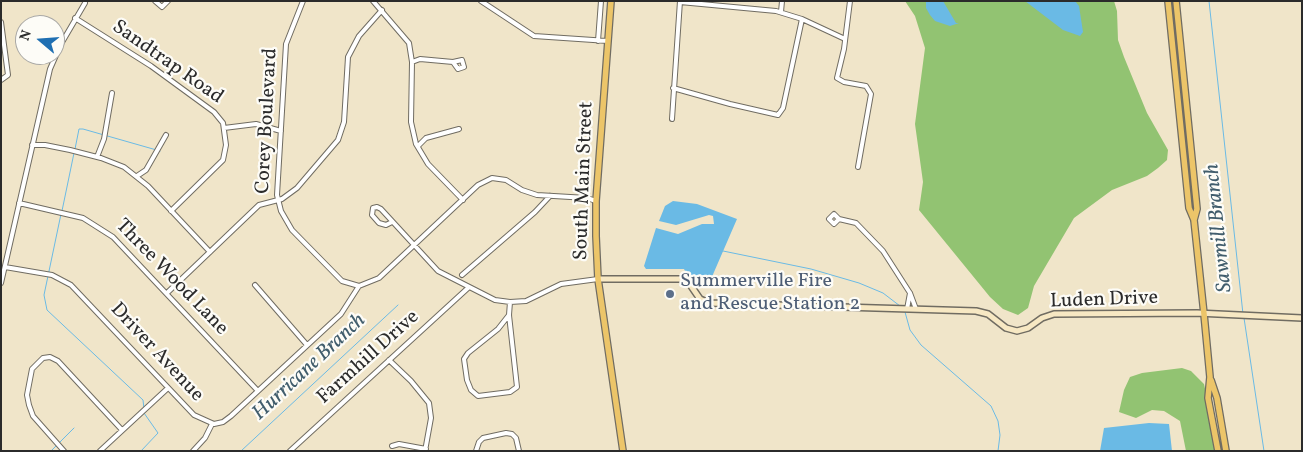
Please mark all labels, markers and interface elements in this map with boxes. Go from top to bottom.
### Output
north arrow [15,15,65,65]
street label: Sandtrap Road [107,16,227,110]
text: N [16,28,37,43]
street label: Corey Boulevard [252,47,284,195]
street label: South Main Street [570,101,600,261]
water label: Sawmill Branch [1201,162,1239,294]
street label: Three Wood Lane [110,215,232,341]
place label: Summerville Fire and Rescue Station 2 [680,270,860,317]
street label: Luden Drive [1050,287,1158,315]
marker: Summerville Fire and Rescue Station 2 [664,288,676,300]
street label: Driver Avenue [104,299,208,407]
street label: Farmhill Drive [313,306,425,410]
water label: Hurricane Branch [248,309,372,427]

